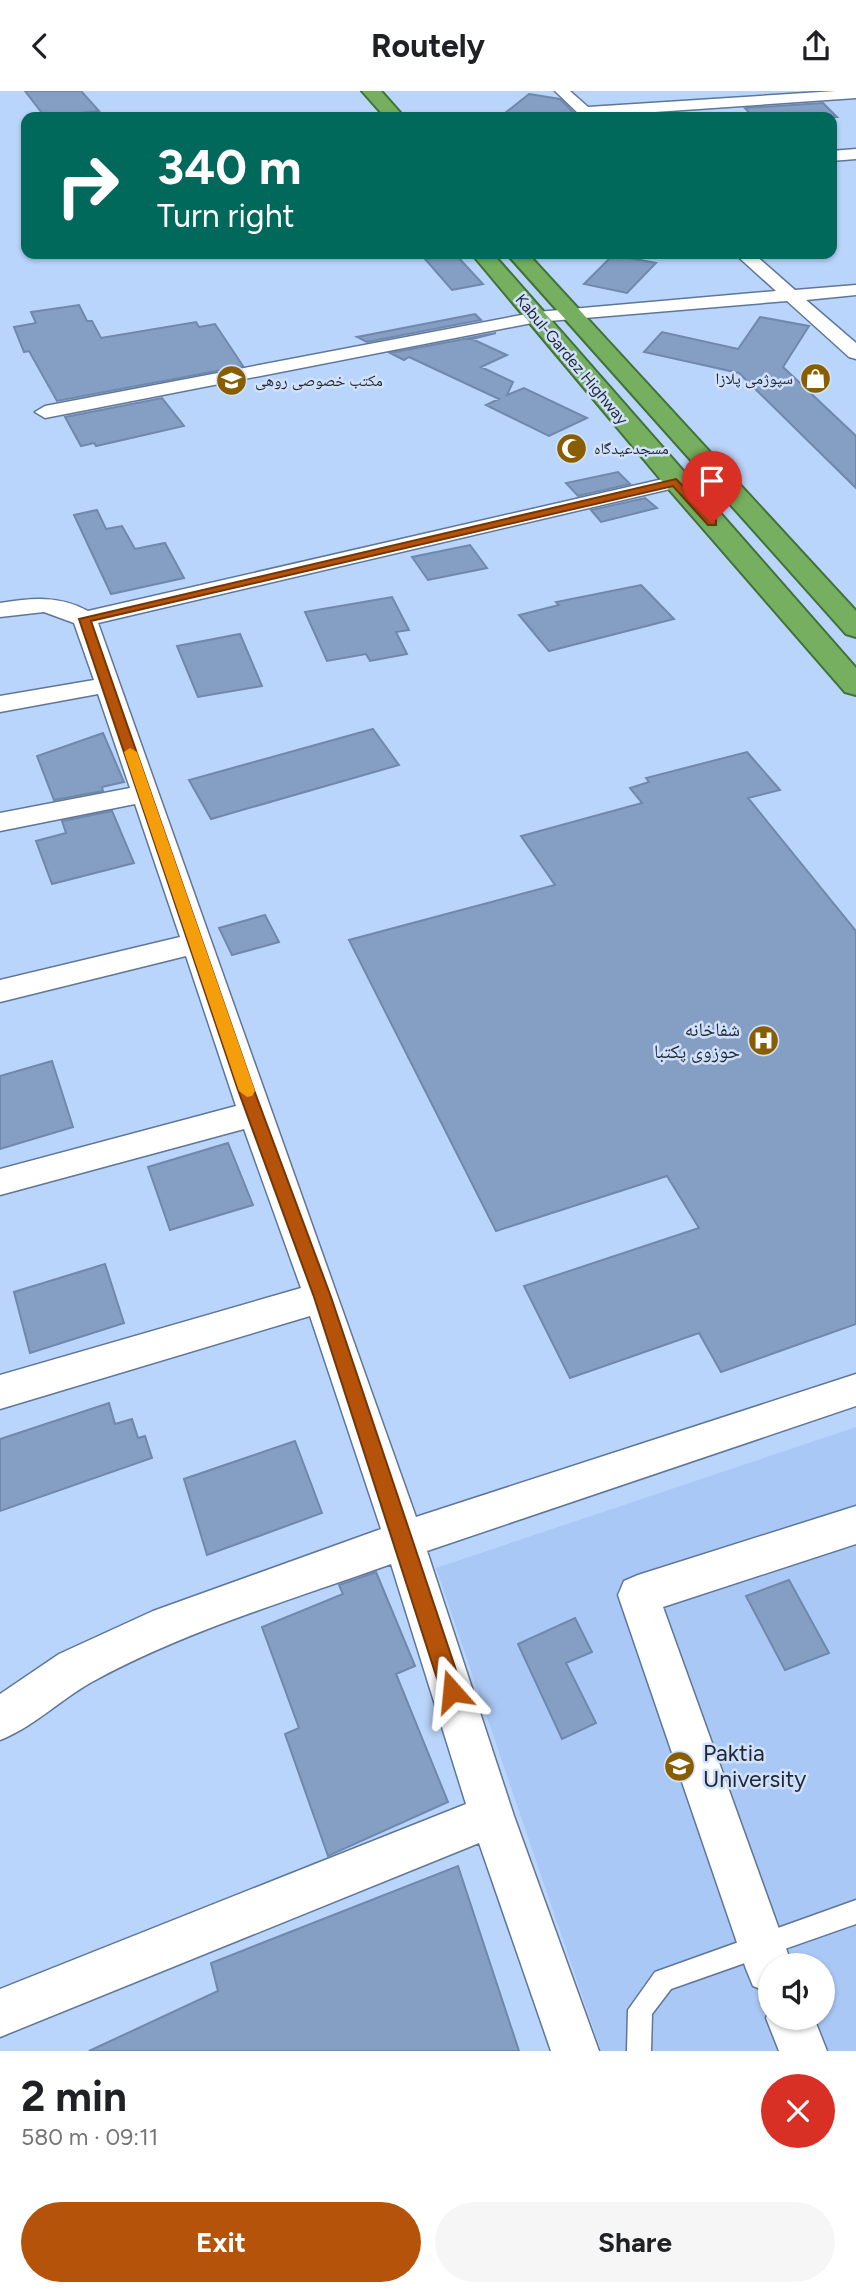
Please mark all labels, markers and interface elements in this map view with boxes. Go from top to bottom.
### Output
icon: back [21,27,59,65]
text: Routely [371,27,485,65]
icon: share [797,27,835,65]
text: 340 m [157,137,301,196]
icon: right [42,140,133,231]
text: Turn right [157,197,295,235]
street label: Kabul-Gardez Highway [511,290,632,429]
shop icon: سپوژمی پلازا [799,361,833,395]
school or university icon: مکتب خصوصی روهی [215,363,249,397]
place label: سپوژمی پلازا [716,369,793,389]
place label: مکتب خصوصی روهی [255,371,383,391]
mosque icon: مسجدعیدگاه [554,431,588,465]
place label: مسجدعیدگاه [594,439,669,458]
pin [682,451,742,523]
icon: arrive [693,462,731,500]
place label: شفاخانه حوزوی پکتبا [654,1018,740,1063]
hospital icon: شفاخانه حوزوی پکتبا [746,1023,780,1057]
position arrow [415,1654,489,1728]
place label: Paktia University [703,1739,806,1793]
school or university icon: Paktia University [663,1749,697,1783]
map controls [758,1953,835,2030]
button: sound [758,1953,835,2030]
text: 2 min [21,2071,127,2122]
button: close [761,2074,835,2148]
text: 580 m · 09:11 [21,2123,158,2151]
button: Exit [21,2202,421,2282]
button: Share [435,2202,835,2282]

